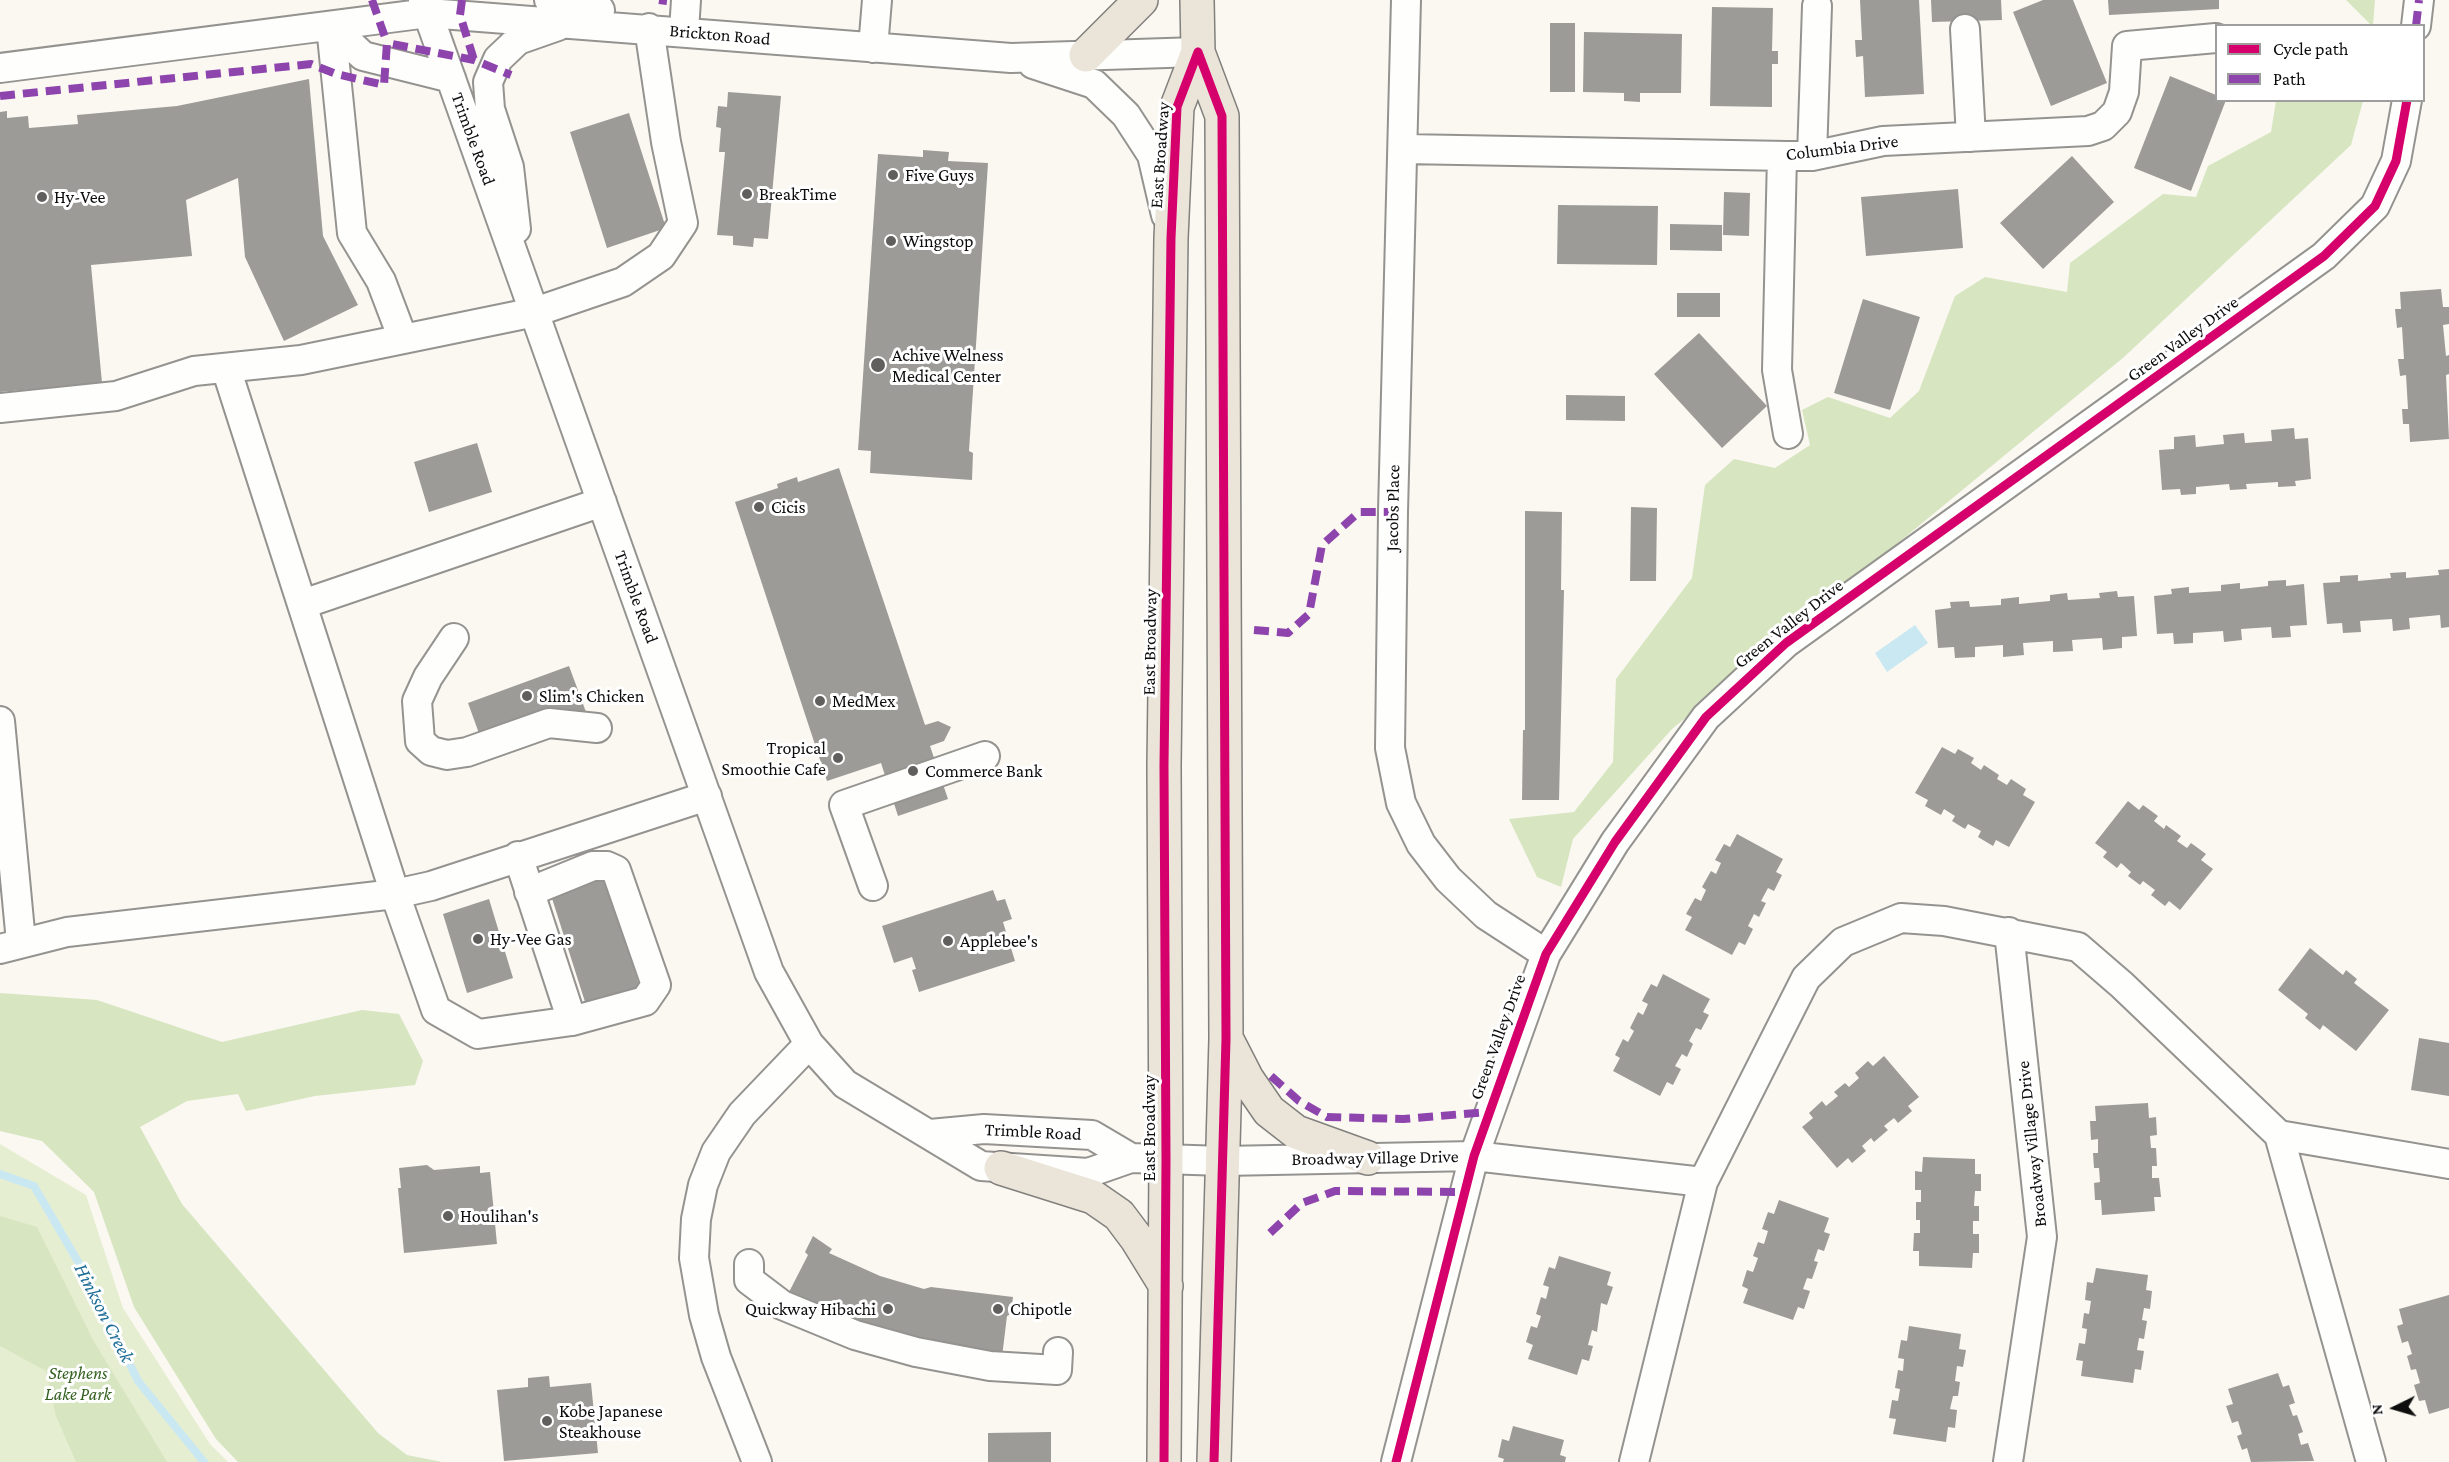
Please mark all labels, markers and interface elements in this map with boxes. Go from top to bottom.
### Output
street label: Brickton Road [669,20,771,50]
legend [2215,24,2425,102]
text: Cycle path [2273,39,2348,59]
text: Path [2273,69,2306,89]
street label: Trimble Road [446,90,500,188]
street label: East Broadway [1146,101,1174,209]
street label: Columbia Drive [1785,130,1899,166]
place label: Five Guys [905,164,974,186]
marker: Five Guys [886,168,900,182]
place label: BreakTime [759,183,837,205]
place label: Hy-Vee [54,186,105,208]
marker: BreakTime [740,187,754,201]
marker: Hy-Vee [35,190,49,204]
place label: Wingstop [903,230,974,252]
marker: Wingstop [884,234,898,248]
street label: Green Valley Drive [2123,291,2243,387]
place label: Achive Welness Medical Center [892,344,1004,386]
marker: Achive Welness Medical Center [869,356,887,374]
street label: Jacobs Place [1381,464,1405,552]
place label: Cicis [771,496,806,518]
marker: Cicis [752,500,766,514]
street label: Trimble Road [609,548,663,646]
street label: Green Valley Drive [1730,575,1848,673]
street label: East Broadway [1138,588,1162,696]
place label: Slim's Chicken [539,685,644,707]
marker: Slim's Chicken [520,689,534,703]
place label: MedMex [832,690,895,712]
marker: MedMex [813,694,827,708]
place label: Tropical Smoothie Cafe [722,737,826,780]
marker: Tropical Smoothie Cafe [831,751,845,765]
place label: Commerce Bank [925,760,1042,782]
marker: Commerce Bank [906,764,920,778]
place label: Hy-Vee Gas [490,928,572,950]
place label: Applebee's [960,930,1038,952]
marker: Hy-Vee Gas [471,932,485,946]
marker: Applebee's [941,934,955,948]
street label: Green Valley Drive [1465,971,1531,1103]
street label: Broadway Village Drive [2013,1060,2051,1228]
street label: East Broadway [1138,1075,1160,1181]
street label: Trimble Road [984,1119,1082,1145]
street label: Broadway Village Drive [1291,1146,1459,1170]
place label: Houlihan's [460,1205,539,1227]
marker: Houlihan's [441,1209,455,1223]
water label: Hinkson Creek [69,1259,139,1367]
place label: Quickway Hibachi [745,1298,876,1320]
place label: Chipotle [1010,1298,1072,1320]
marker: Quickway Hibachi [881,1302,895,1316]
marker: Chipotle [991,1302,1005,1316]
park label: Stephens Lake Park [45,1362,111,1404]
north arrow [2365,1378,2425,1438]
place label: Kobe Japanese Steakhouse [559,1400,663,1442]
text: N [2368,1403,2386,1416]
marker: Kobe Japanese Steakhouse [540,1414,554,1428]

